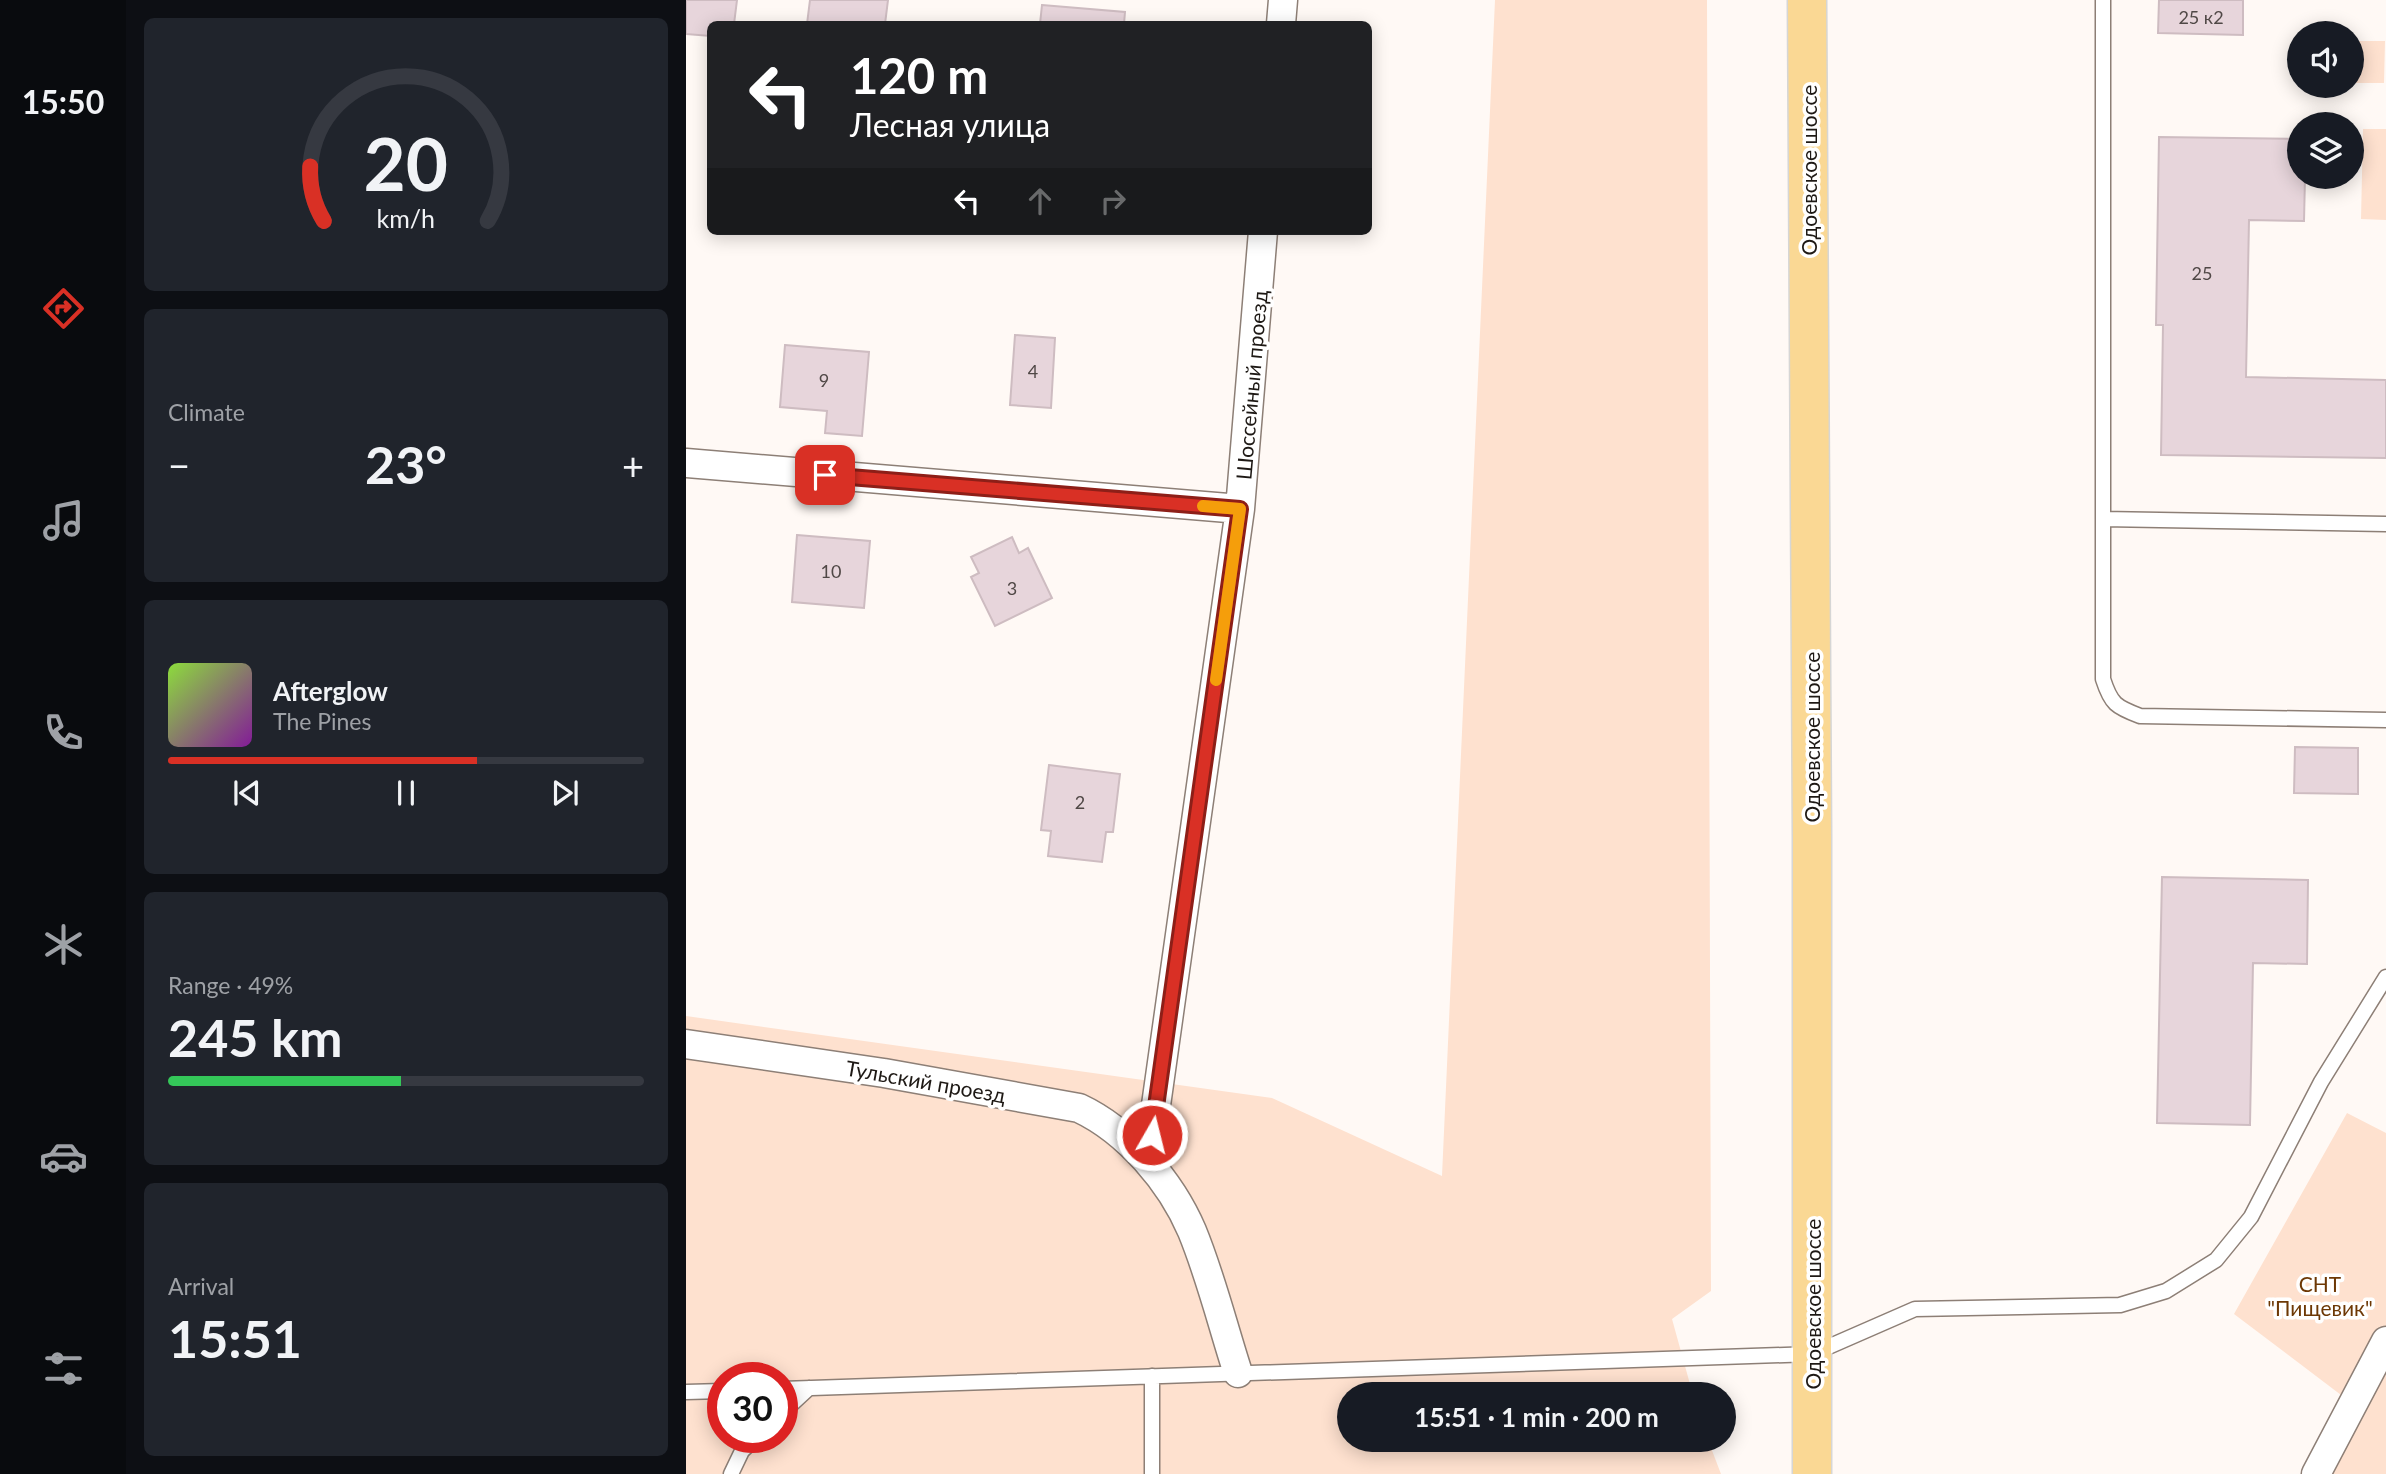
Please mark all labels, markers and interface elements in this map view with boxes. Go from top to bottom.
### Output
house number: 25 к2 [2178,6,2224,28]
map controls [2287,21,2364,189]
button: sound [2287,21,2364,98]
text: 120 m [850,46,988,104]
icon: left [735,49,826,140]
text: 15:50 [22,82,104,121]
street label: Одоевское шоссе [1796,85,1821,255]
text: Лесная улица [850,105,1050,144]
button: layers [2287,112,2364,189]
text: 20 [364,119,448,207]
icon: left [948,182,986,220]
icon: ahead [1021,182,1059,220]
icon: right [1094,182,1132,220]
text: km/h [377,202,435,232]
house number: 25 [2192,262,2212,284]
icon: directions [39,284,88,333]
street label: Шоссейный проезд [1230,289,1272,481]
house number: 4 [1028,360,1038,382]
house number: 9 [819,369,829,391]
text: Climate [168,398,245,426]
text: 23° [365,433,447,495]
text: − [168,442,190,488]
text: + [622,442,644,488]
pin [795,445,855,505]
icon: arrive [806,456,844,494]
icon: music [39,496,88,545]
house number: 10 [821,560,841,582]
house number: 3 [1007,577,1017,599]
street label: Одоевское шоссе [1799,652,1824,822]
text: Afterglow [273,675,388,707]
text: The Pines [273,707,371,735]
icon: phone [39,708,88,757]
icon: previous [228,774,266,812]
icon: pause [387,774,425,812]
icon: next [546,774,584,812]
house number: 2 [1075,791,1085,813]
icon: climate [39,920,88,969]
text: Range · 49% [168,971,293,999]
text: 245 km [168,1006,342,1068]
street label: Тульский проезд [844,1055,1008,1107]
position arrow [1115,1098,1189,1172]
icon: car [39,1132,88,1181]
street label: Одоевское шоссе [1800,1219,1825,1389]
park label: СНТ "Пищевик" [2267,1271,2373,1320]
text: Arrival [168,1272,234,1300]
text: 15:51 [168,1307,302,1369]
icon: filters [39,1344,88,1393]
speed limit sign: 30 [707,1362,798,1453]
text: 15:51 · 1 min · 200 m [1414,1401,1659,1433]

